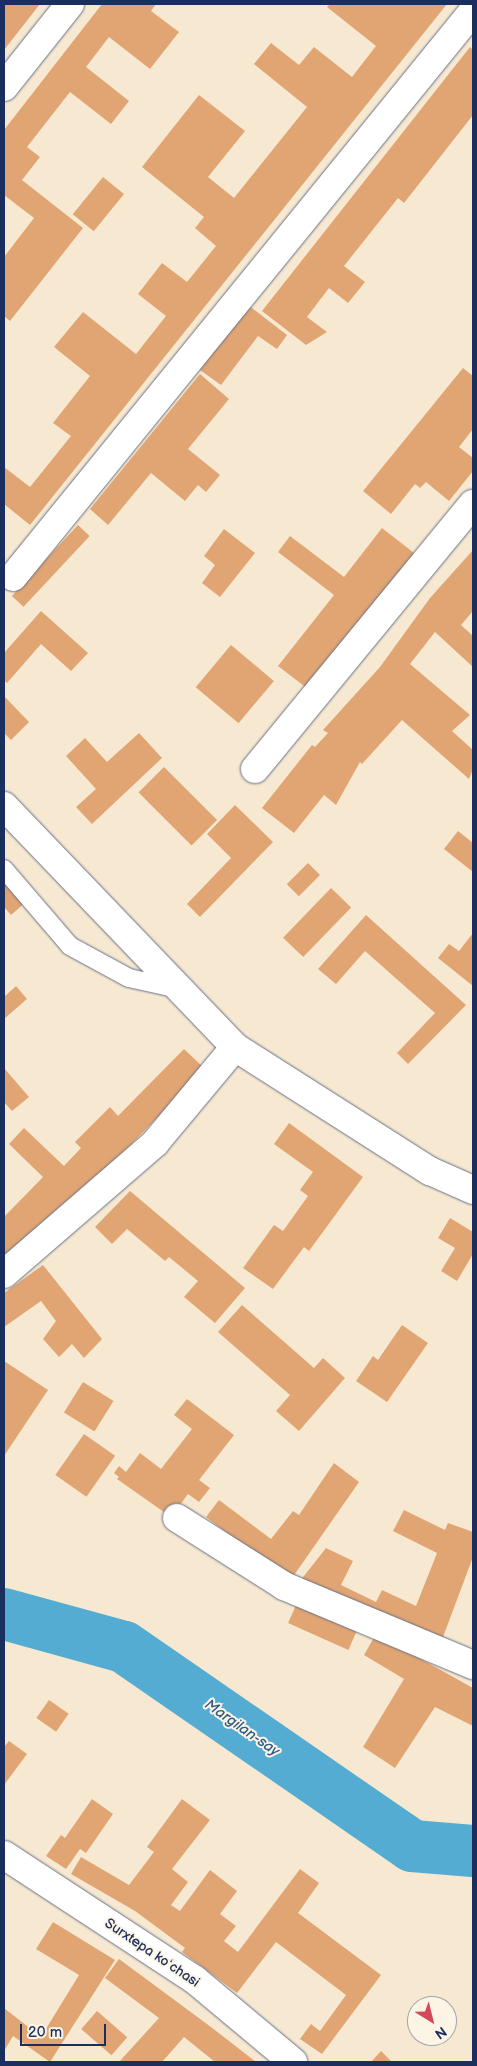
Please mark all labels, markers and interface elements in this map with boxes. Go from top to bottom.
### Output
water label: Margilan-say [201,1696,283,1760]
street label: Surxtepa koʻchasi [101,1915,203,1991]
north arrow [407,1996,457,2046]
scale bar [22,2014,109,2046]
text: 20 m [28,2023,62,2042]
text: N [431,2023,450,2043]

